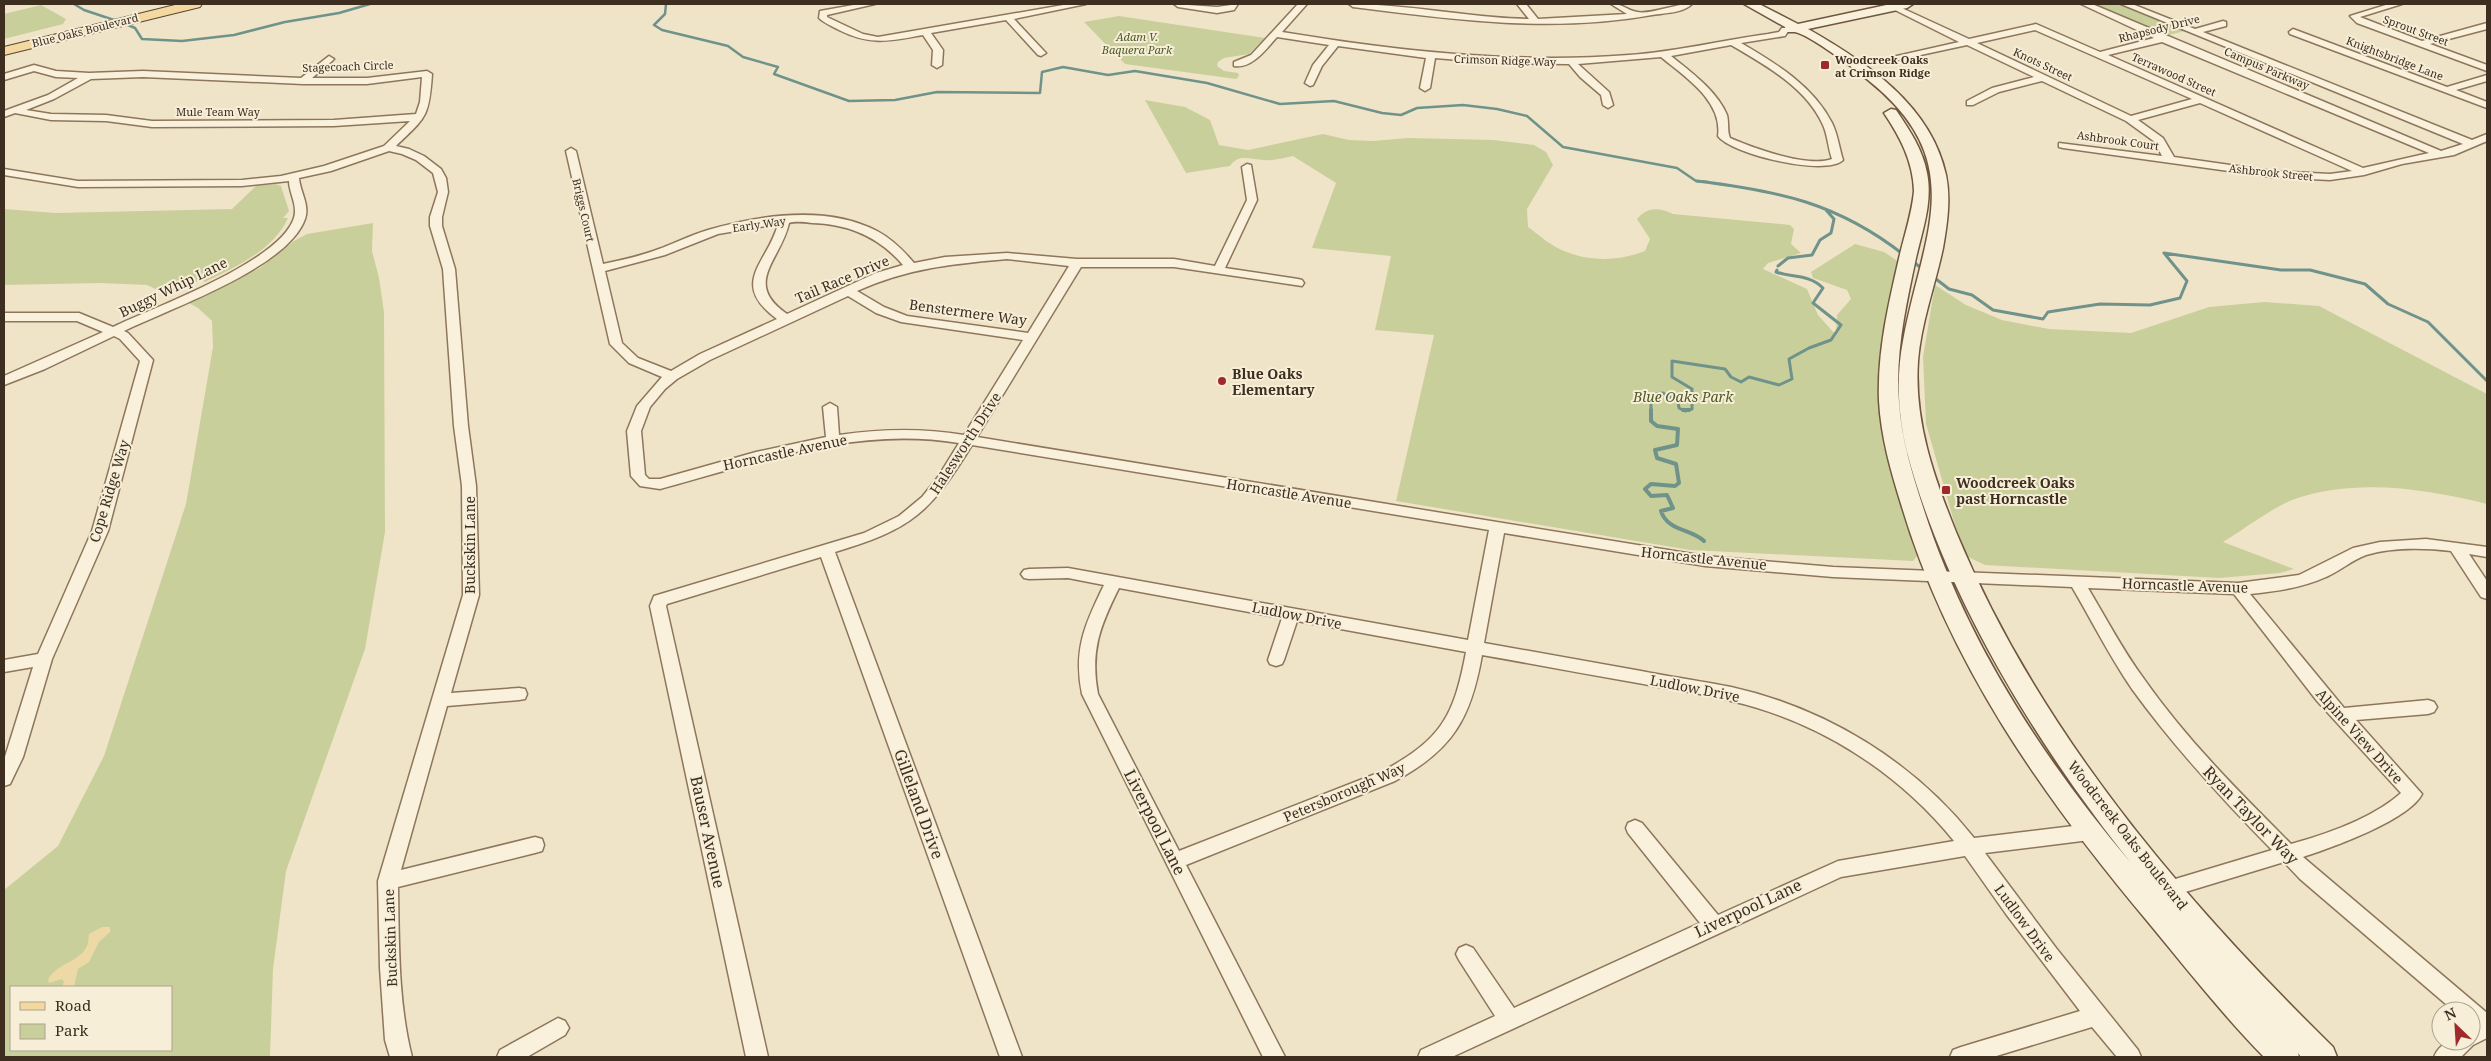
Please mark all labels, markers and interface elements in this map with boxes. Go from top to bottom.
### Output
street label: Blue Oaks Boulevard [30,9,140,50]
street label: Rhapsody Drive [2117,11,2201,45]
street label: Sprout Street [2381,11,2451,49]
park label: Adam V. Baquera Park [1101,29,1173,57]
street label: Knightsbridge Lane [2344,33,2446,83]
street label: Campus Parkway [2222,43,2313,93]
street label: Knots Street [2011,44,2075,84]
street label: Terrawood Street [2129,49,2219,99]
street label: Crimson Ridge Way [1454,51,1557,69]
place label: Woodcreek Oaks at Crimson Ridge [1835,52,1930,80]
street label: Stagecoach Circle [302,57,394,75]
marker: Woodcreek Oaks at Crimson Ridge [1819,59,1831,71]
street label: Mule Team Way [176,104,261,119]
street label: Ashbrook Court [2076,127,2160,153]
street label: Ashbrook Street [2228,160,2314,184]
street label: Briggs Court [569,177,599,243]
street label: Early Way [731,213,787,235]
street label: Tail Race Drive [792,251,892,307]
street label: Buggy Whip Lane [116,253,230,321]
street label: Benstermere Way [908,294,1028,330]
place label: Blue Oaks Elementary [1232,364,1316,399]
marker: Blue Oaks Elementary [1216,375,1228,387]
park label: Blue Oaks Park [1632,387,1734,406]
street label: Halesworth Drive [925,388,1005,498]
street label: Horncastle Avenue [721,430,849,474]
street label: Cope Ridge Way [84,437,134,545]
place label: Woodcreek Oaks past Horncastle [1956,473,2075,508]
street label: Horncastle Avenue [1225,474,1353,512]
marker: Woodcreek Oaks past Horncastle [1940,484,1952,496]
street label: Buckskin Lane [460,496,479,594]
street label: Horncastle Avenue [1640,542,1768,574]
street label: Horncastle Avenue [2122,573,2248,597]
street label: Ludlow Drive [1250,597,1344,633]
street label: Ludlow Drive [1648,670,1742,706]
street label: Alpine View Drive [2312,685,2408,787]
street label: Gilleland Drive [889,746,949,862]
street label: Woodcreek Oaks Boulevard [2064,756,2192,914]
street label: Petersborough Way [1280,758,1408,826]
street label: Ryan Taylor Way [2198,761,2304,870]
street label: Liverpool Lane [1119,765,1191,879]
street label: Bauser Avenue [685,774,731,890]
street label: Liverpool Lane [1691,874,1805,942]
street label: Ludlow Drive [1991,881,2059,965]
street label: Buckskin Lane [379,889,401,987]
legend [10,986,172,1051]
text: Road [55,995,91,1015]
north arrow [2431,1001,2481,1051]
text: N [2441,1003,2459,1025]
text: Park [55,1020,89,1040]

